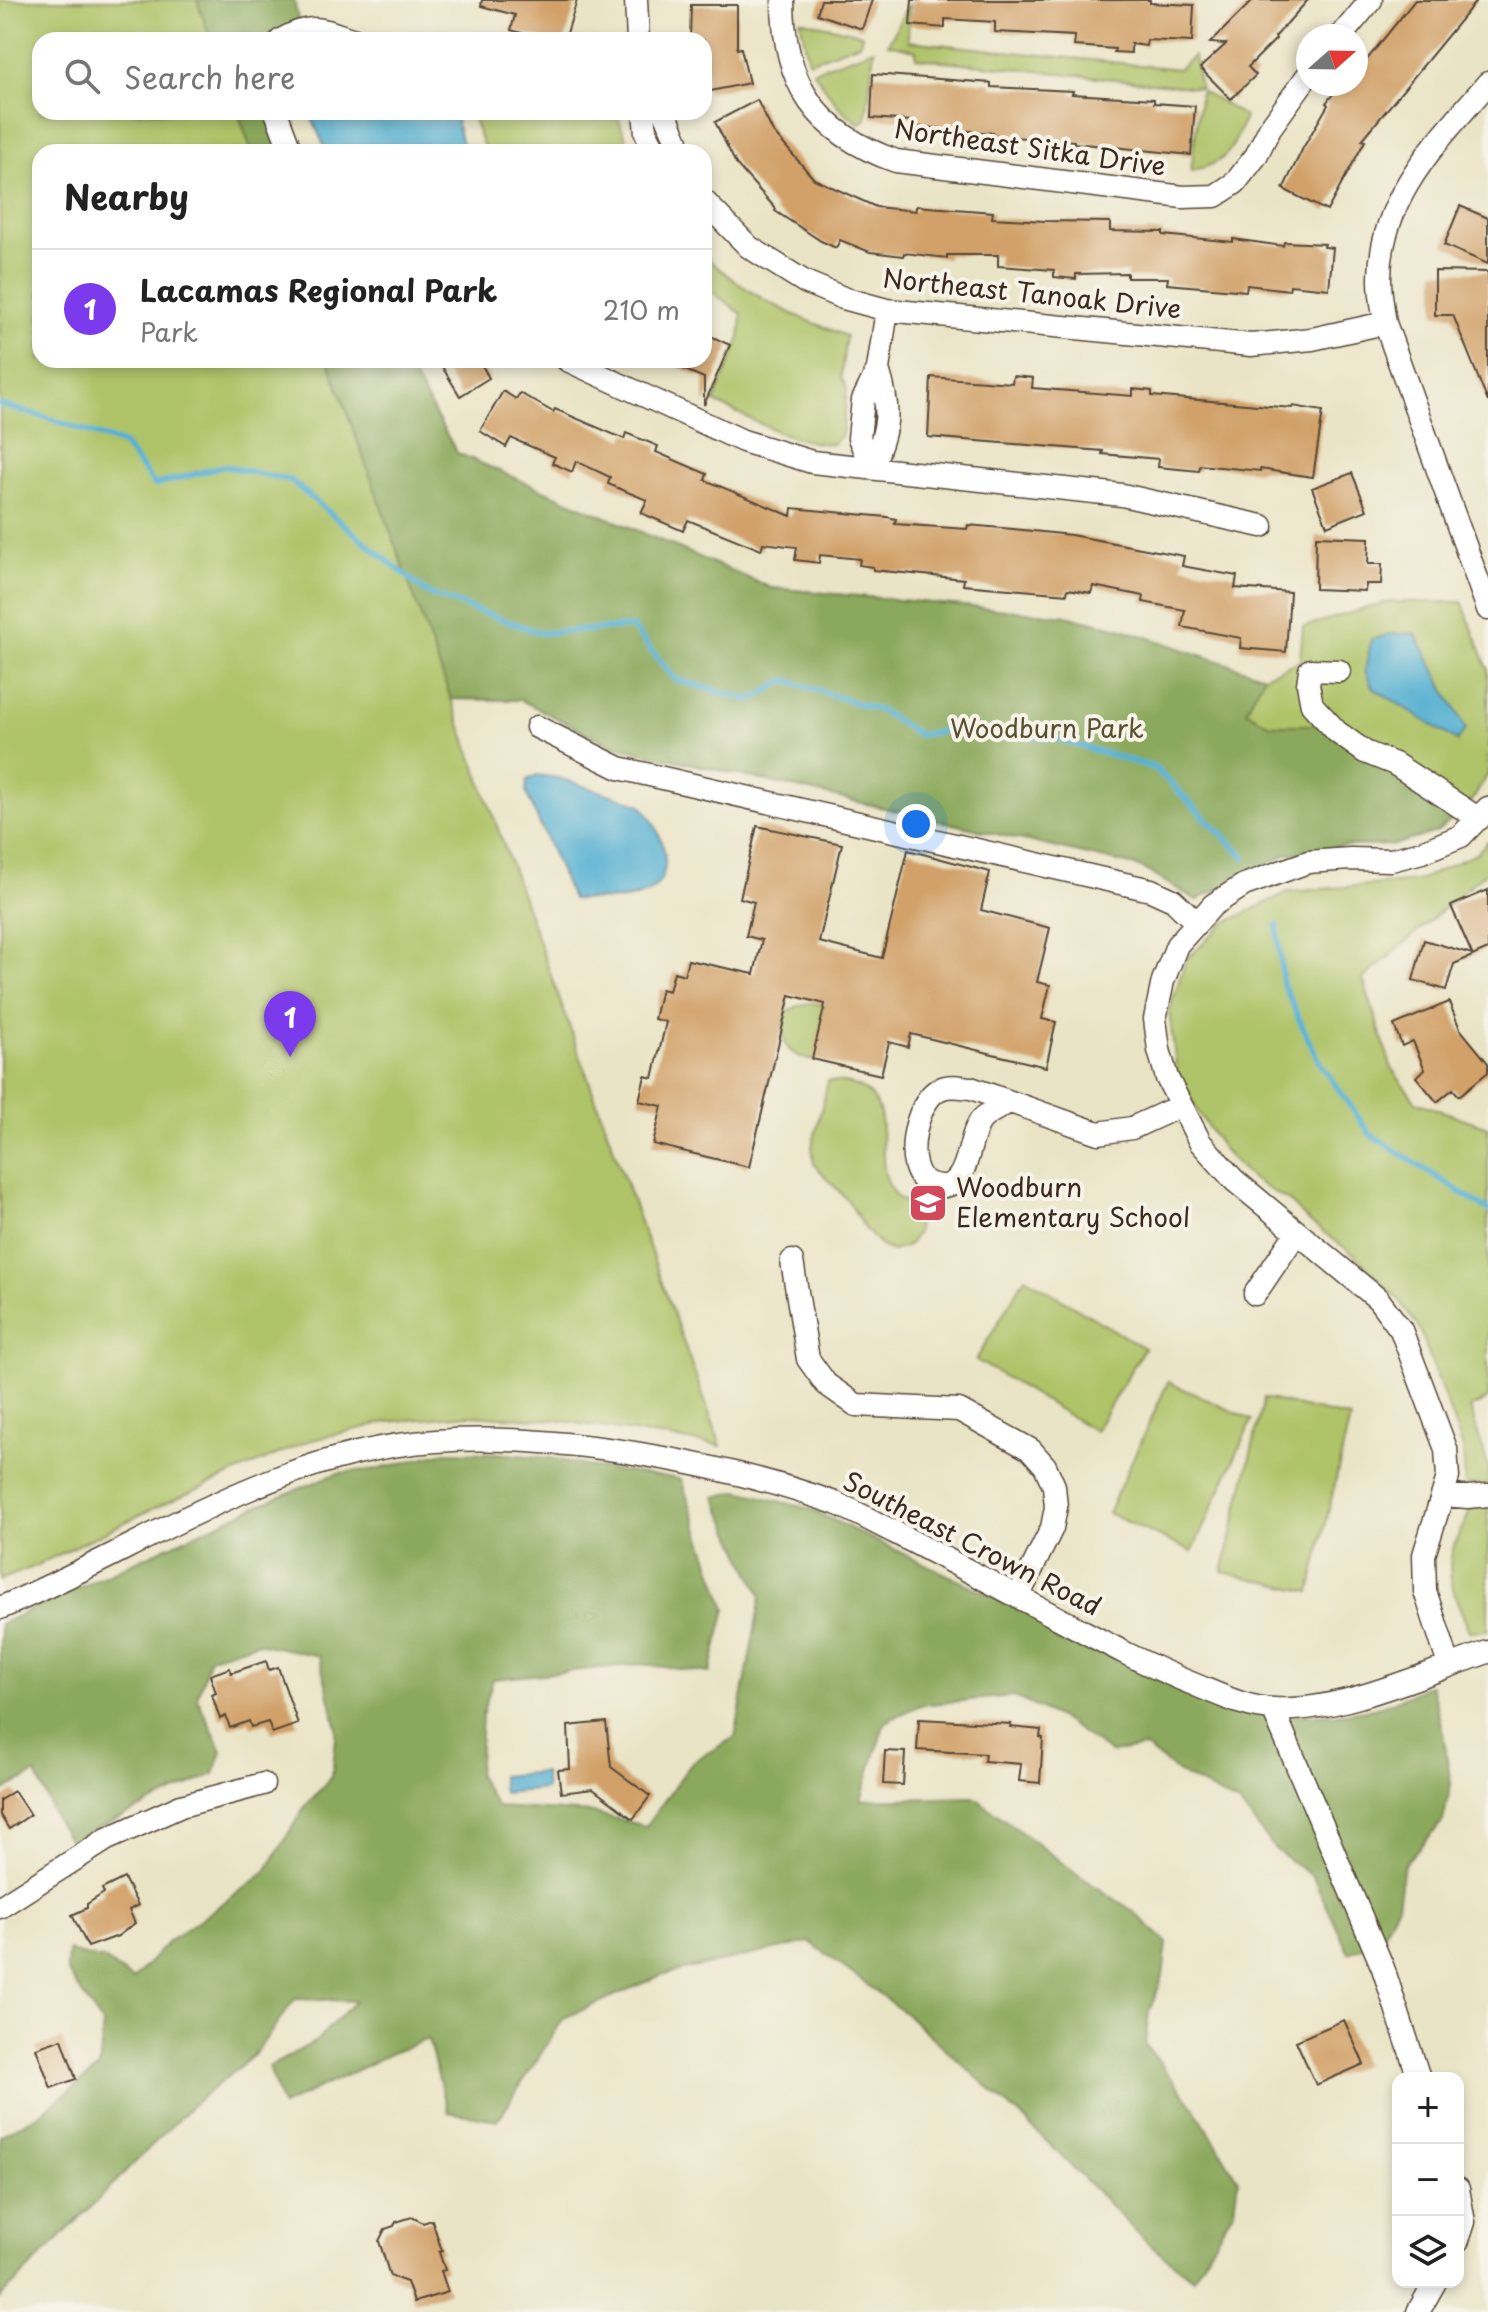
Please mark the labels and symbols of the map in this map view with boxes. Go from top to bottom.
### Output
north arrow [1296,24,1368,96]
street label: Northeast Sitka Drive [892,108,1168,185]
street label: Northeast Tanoak Drive [881,257,1183,328]
park label: Woodburn Park [950,708,1144,747]
your location [896,804,936,844]
pin: 1 [264,991,316,1057]
place label: Woodburn Elementary School [956,1167,1190,1236]
school or university icon: Woodburn Elementary School [907,1182,949,1224]
street label: Southeast Crown Road [837,1461,1108,1625]

